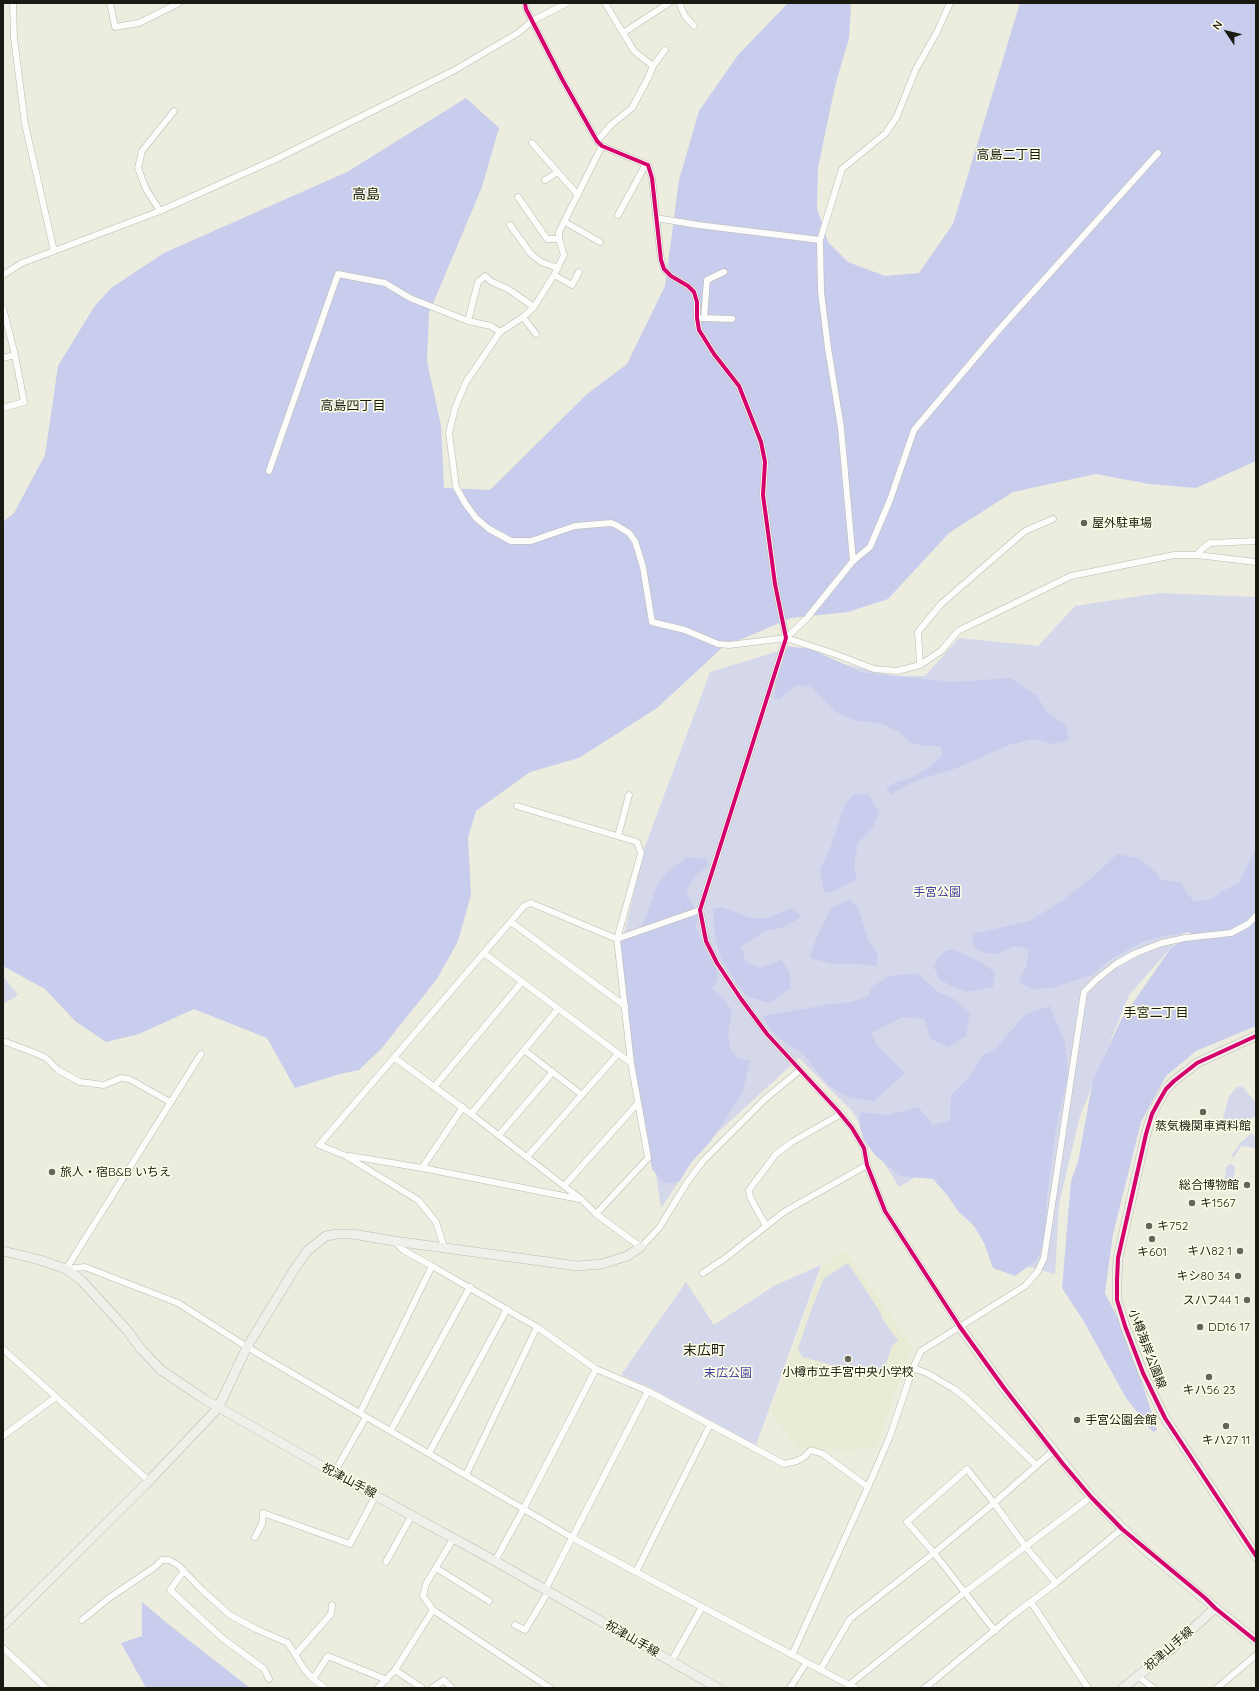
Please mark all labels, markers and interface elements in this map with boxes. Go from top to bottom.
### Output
north arrow [1207,12,1247,52]
text: N [1209,18,1225,32]
district label: 高島二丁目 [977,147,1041,163]
district label: 高島 [352,187,380,203]
district label: 高島四丁目 [321,398,385,414]
place label: 屋外駐車場 [1092,516,1152,530]
marker: 屋外駐車場 [1079,518,1089,528]
park label: 手宮公園 [913,885,961,899]
district label: 手宮二丁目 [1124,1005,1188,1021]
marker: 蒸気機関車資料館 [1198,1107,1208,1117]
place label: 蒸気機関車資料館 [1155,1119,1251,1133]
place label: 旅人・宿B&B いちえ [60,1165,171,1179]
marker: 旅人・宿B&B いちえ [47,1167,57,1177]
place label: 総合博物館 [1179,1178,1239,1192]
marker: 総合博物館 [1242,1180,1252,1190]
place label: キ1567 [1200,1196,1236,1210]
marker: キ1567 [1187,1198,1197,1208]
place label: キ752 [1157,1219,1188,1233]
marker: キ752 [1144,1221,1154,1231]
marker: キ601 [1147,1234,1157,1244]
place label: キハ82 1 [1187,1244,1232,1258]
place label: キ601 [1137,1245,1167,1259]
marker: キハ82 1 [1235,1246,1245,1256]
place label: キシ80 34 [1176,1269,1230,1283]
marker: キシ80 34 [1233,1271,1243,1281]
place label: スハフ44 1 [1183,1293,1239,1307]
marker: スハフ44 1 [1242,1295,1252,1305]
street label: 小樽海岸公園線 [1125,1307,1169,1391]
place label: DD16 17 [1208,1320,1250,1334]
marker: DD16 17 [1195,1322,1205,1332]
district label: 末広町 [683,1343,725,1359]
marker: 小樽市立手宮中央小学校 [843,1354,853,1364]
place label: 小樽市立手宮中央小学校 [782,1365,914,1379]
park label: 末広公園 [704,1366,752,1380]
marker: キハ56 23 [1204,1372,1214,1382]
place label: キハ56 23 [1182,1383,1236,1397]
place label: 手宮公園会館 [1085,1413,1157,1427]
marker: 手宮公園会館 [1072,1415,1082,1425]
marker: キハ27 11 [1221,1421,1231,1431]
place label: キハ27 11 [1202,1433,1250,1447]
street label: 祝津山手線 [319,1461,379,1501]
street label: 祝津山手線 [602,1618,662,1660]
street label: 祝津山手線 [1142,1624,1196,1674]

